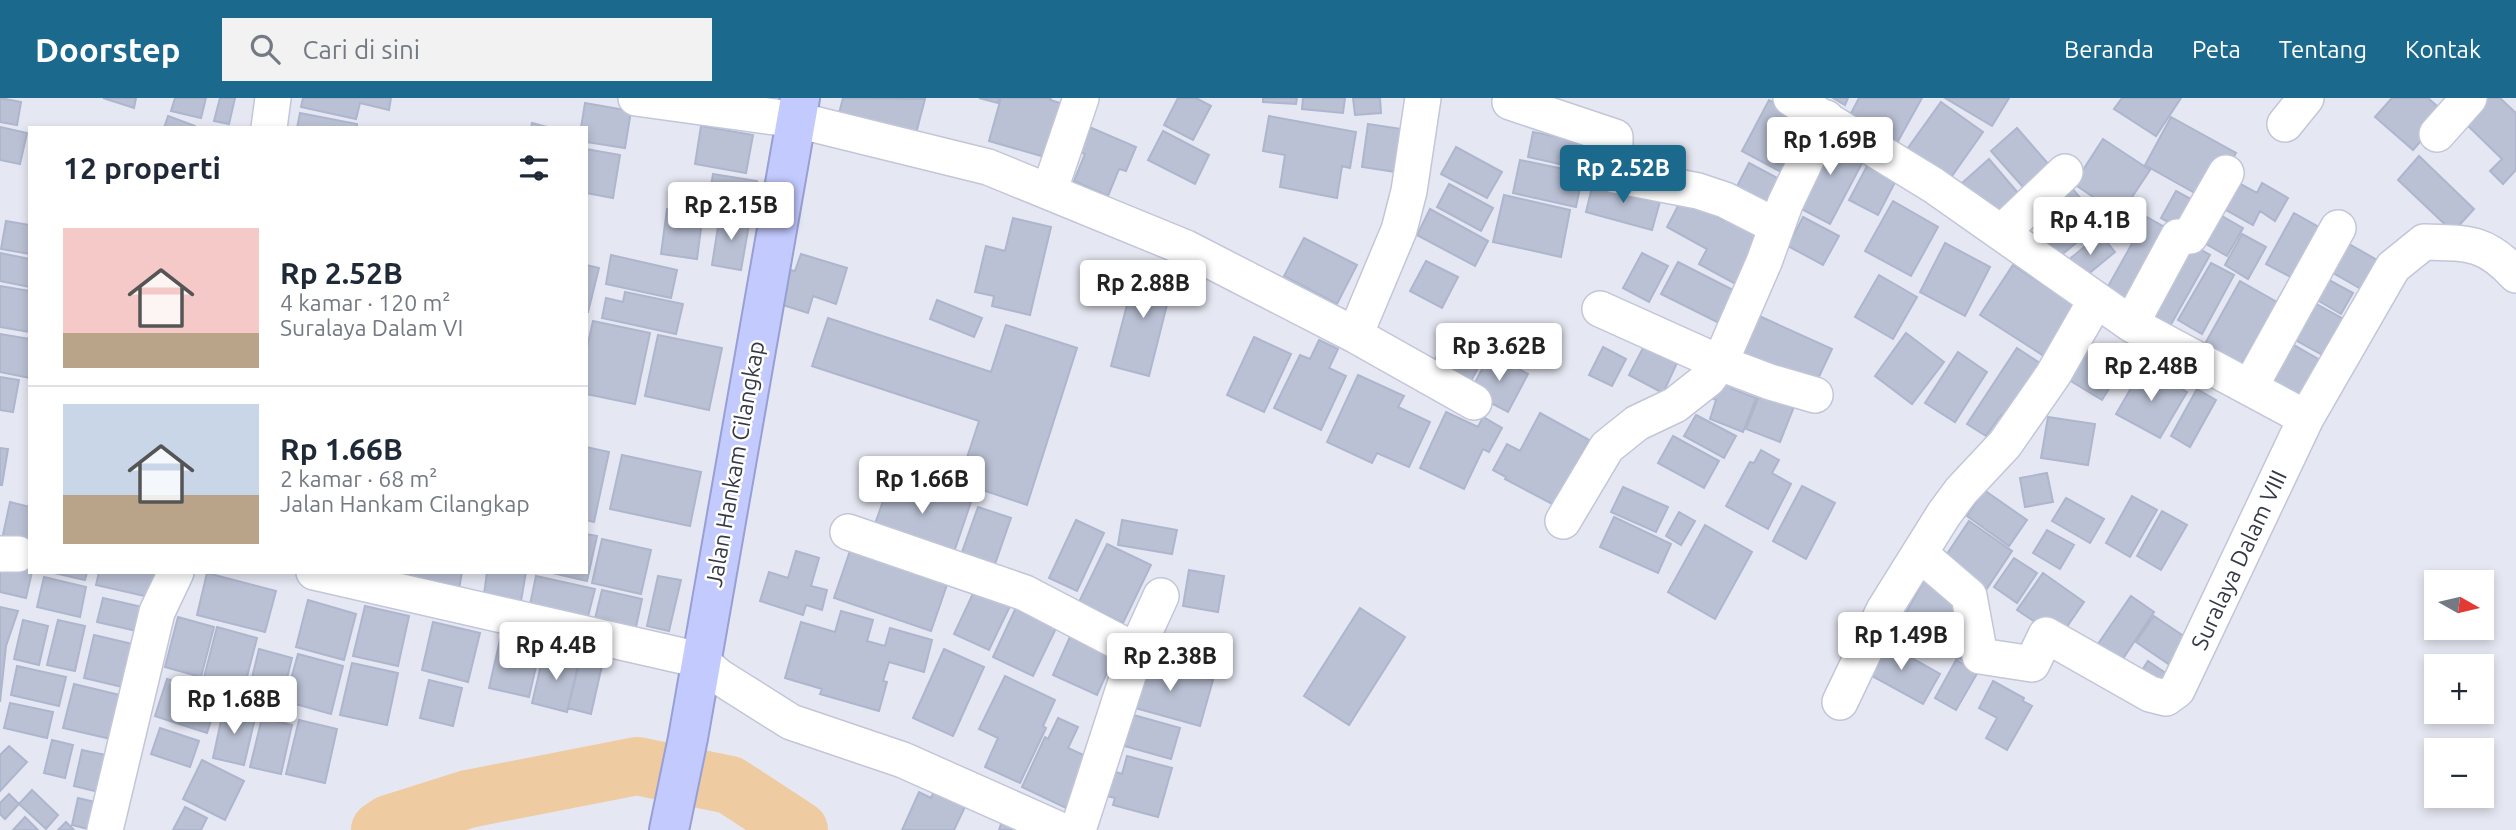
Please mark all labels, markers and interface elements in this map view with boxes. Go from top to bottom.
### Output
search box [222,18,712,81]
icon: search [246,30,284,68]
text: Doorstep [35,31,180,68]
text: Cari di sini [302,35,420,64]
text: Beranda [2064,36,2154,63]
text: Peta [2192,36,2241,63]
text: Tentang [2279,36,2367,63]
text: Kontak [2405,36,2481,63]
pin: Rp 1.69B [1758,118,1902,177]
text: Rp 1.69B [1783,127,1877,152]
pin: Rp 2.52B [1551,146,1695,205]
icon: filters [515,149,553,187]
text: 12 properti [63,151,221,185]
text: Rp 2.52B [1576,155,1670,180]
pin: Rp 2.15B [659,183,803,242]
text: Rp 2.15B [684,192,778,217]
pin: Rp 4.1B [2025,198,2155,257]
text: Rp 4.1B [2049,207,2131,232]
icon: home [119,256,203,340]
text: Rp 2.52B [280,256,403,290]
pin: Rp 2.88B [1071,260,1215,320]
text: Rp 2.88B [1096,270,1190,295]
text: 4 kamar · 120 m² [280,290,451,315]
text: Suralaya Dalam VI [280,315,463,340]
pin: Rp 3.62B [1427,324,1571,383]
text: Rp 3.62B [1452,333,1546,358]
street label: Jalan Hankam Cilangkap [701,339,769,589]
pin: Rp 2.48B [2079,344,2223,403]
text: Rp 2.48B [2104,353,2198,378]
icon: home [119,432,203,516]
text: Rp 1.66B [280,432,403,466]
pin: Rp 1.66B [850,456,994,516]
text: 2 kamar · 68 m² [280,466,438,491]
text: Rp 1.66B [875,466,969,491]
street label: Suralaya Dalam VIII [2186,466,2291,653]
text: Jalan Hankam Cilangkap [280,491,530,516]
north arrow [2424,570,2494,640]
map controls [2424,570,2494,808]
pin: Rp 1.49B [1829,612,1973,672]
pin: Rp 4.4B [491,622,621,682]
text: Rp 1.49B [1854,622,1948,647]
text: Rp 4.4B [515,632,597,657]
pin: Rp 2.38B [1098,634,1242,693]
text: Rp 2.38B [1123,643,1217,668]
button: + [2424,654,2494,724]
pin: Rp 1.68B [162,676,306,736]
text: Rp 1.68B [187,686,281,711]
button: − [2424,738,2494,808]

